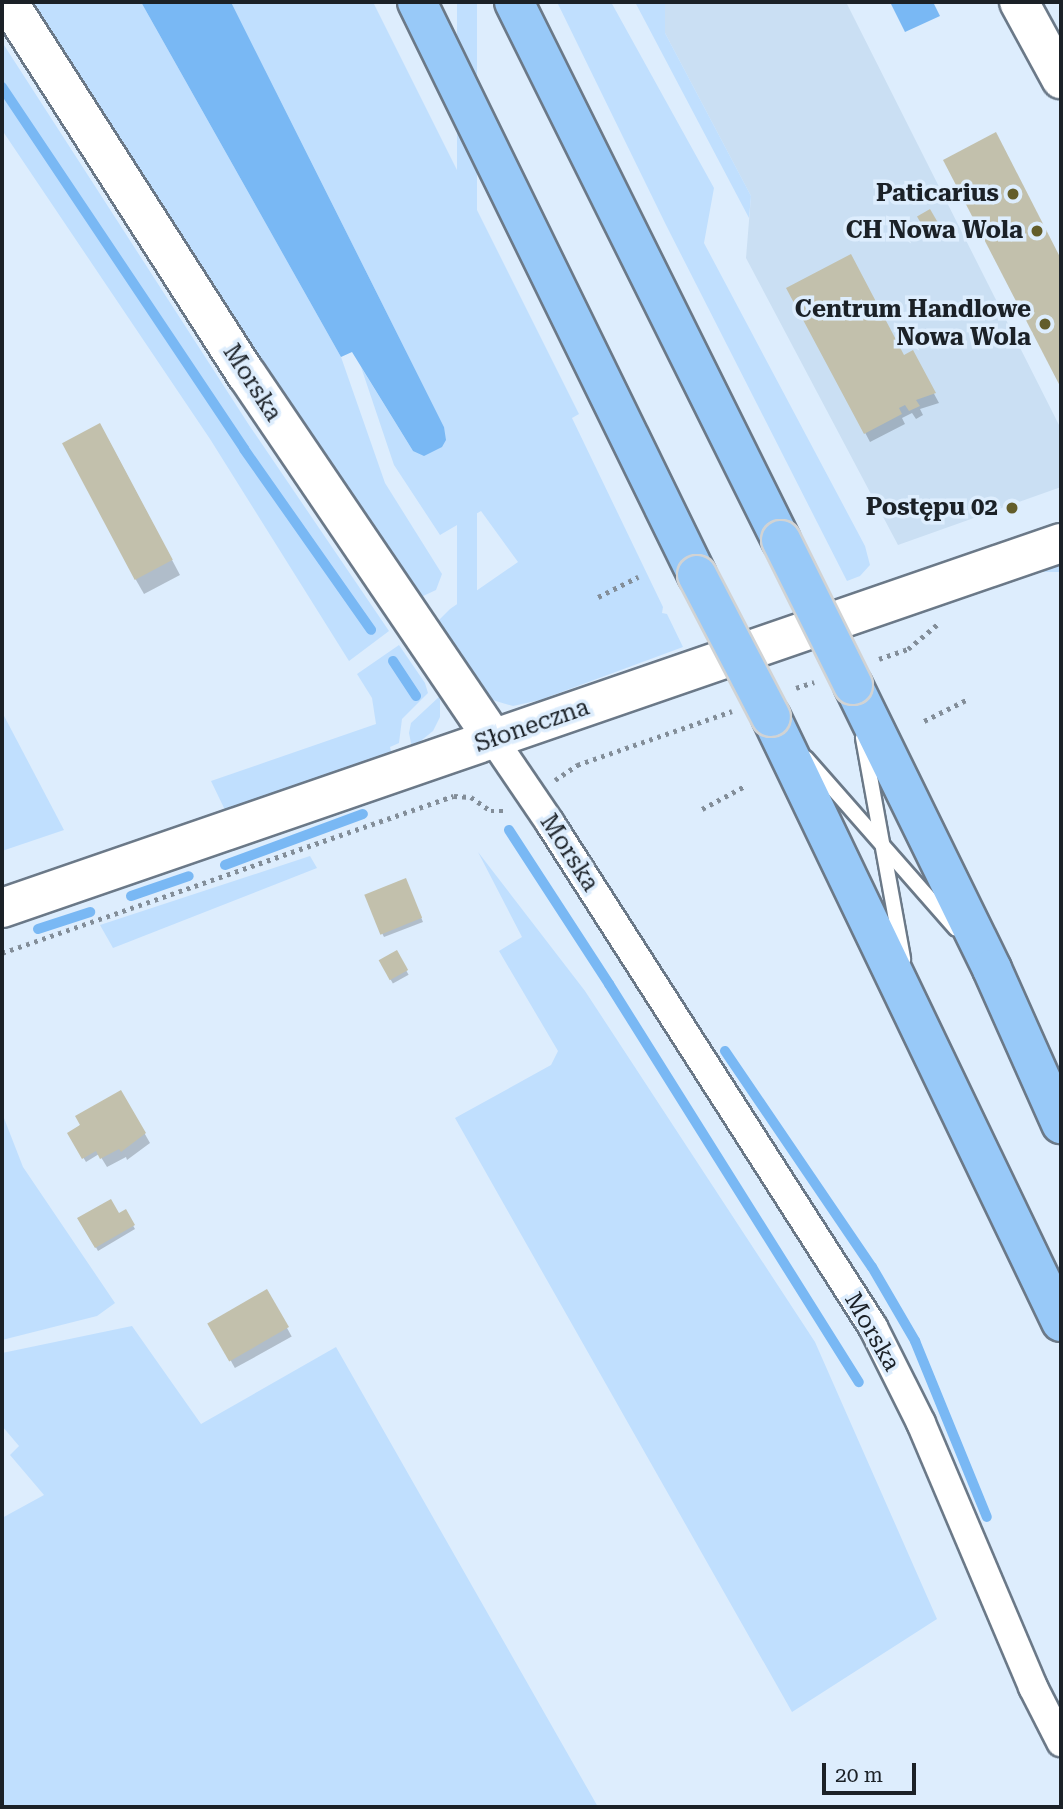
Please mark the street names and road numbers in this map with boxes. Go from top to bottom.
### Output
street label: Morska [216,339,288,427]
street label: Słoneczna [471,693,593,759]
street label: Morska [533,809,605,897]
street label: Morska [838,1288,906,1376]

